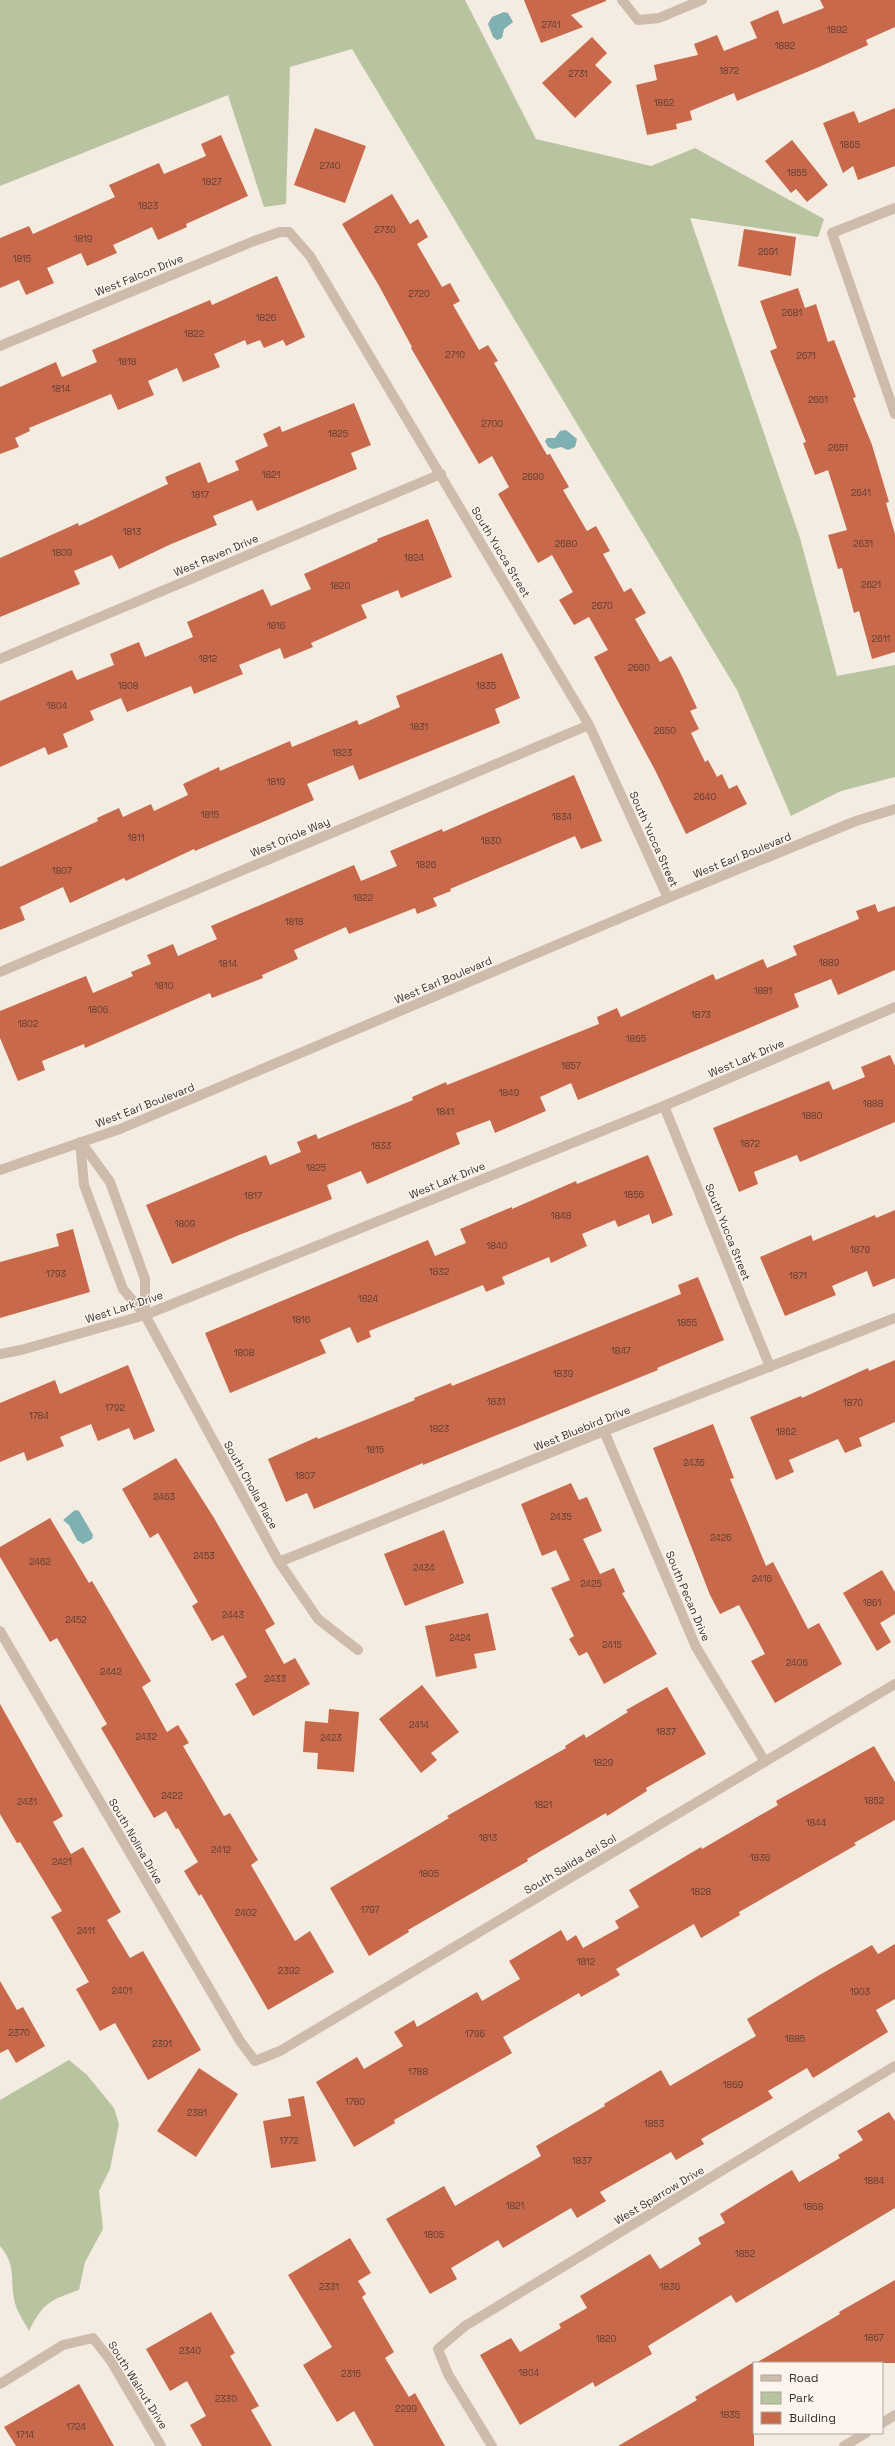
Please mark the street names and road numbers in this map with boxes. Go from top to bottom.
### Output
street label: West Falcon Drive [93,251,185,299]
street label: South Yucca Street [468,504,534,600]
street label: West Raven Drive [172,531,260,579]
street label: South Yucca Street [627,789,681,889]
street label: West Oriole Way [248,814,332,860]
street label: West Earl Boulevard [691,829,793,881]
street label: West Earl Boulevard [392,953,494,1007]
street label: West Lark Drive [706,1036,786,1080]
street label: West Earl Boulevard [94,1080,196,1130]
street label: West Lark Drive [407,1158,487,1202]
street label: South Yucca Street [702,1181,754,1283]
street label: West Lark Drive [83,1288,165,1326]
street label: West Bluebird Drive [532,1402,632,1454]
street label: South Cholla Place [221,1438,281,1532]
street label: South Pecan Drive [663,1549,713,1643]
street label: South Nolina Drive [106,1796,166,1886]
street label: South Salida del Sol [521,1831,619,1897]
street label: West Sparrow Drive [611,2163,707,2227]
street label: South Walnut Drive [105,2338,171,2432]

